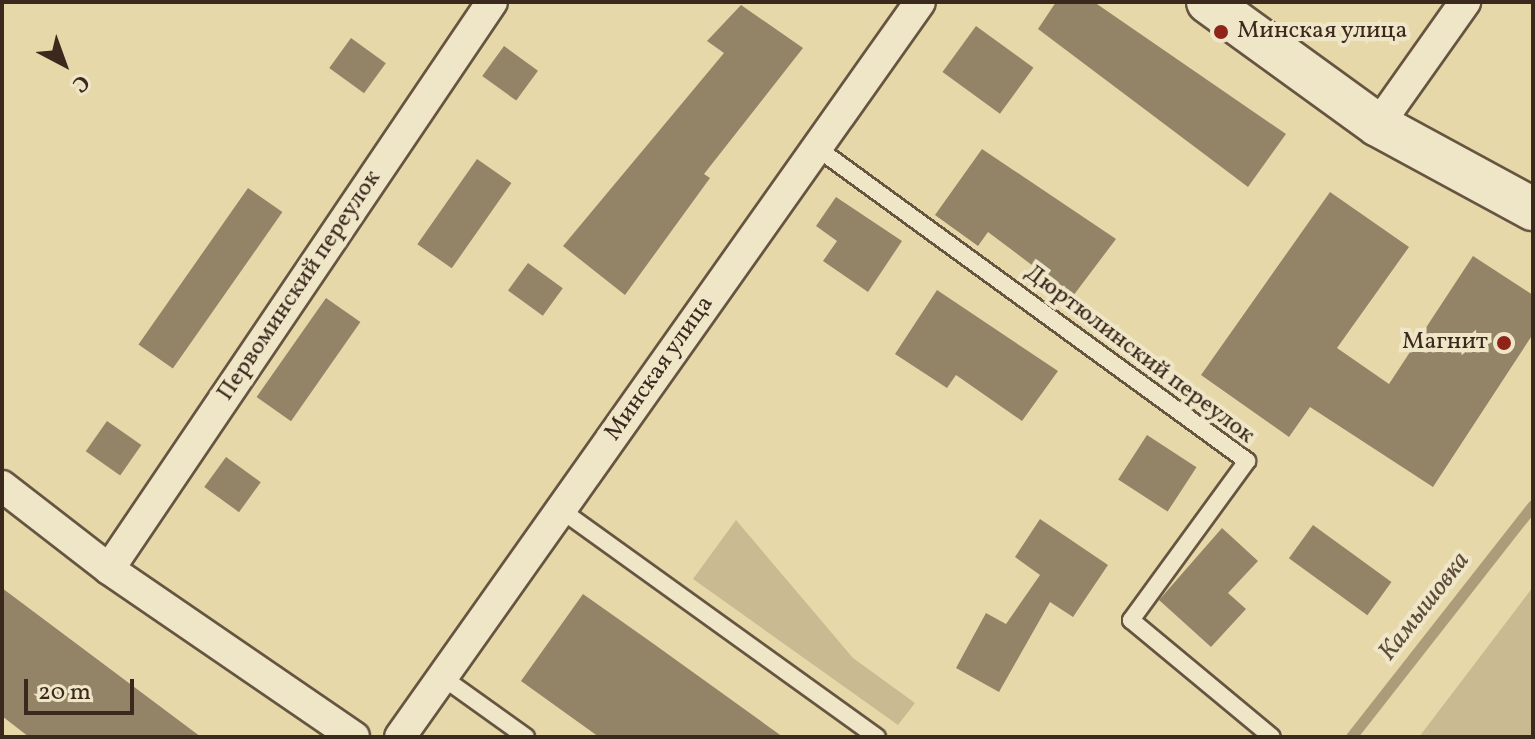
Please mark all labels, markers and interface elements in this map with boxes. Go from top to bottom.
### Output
place label: Минская улица [1237,18,1408,46]
marker: Минская улица [1212,23,1230,41]
north arrow [24,24,104,104]
text: С [65,66,96,99]
street label: Первоминский переулок [212,165,388,407]
street label: Дюртюлинский переулок [1018,259,1260,451]
street label: Минская улица [599,291,721,447]
place label: Магнит [1402,329,1488,357]
marker: Магнит [1495,334,1513,352]
water label: Камышовка [1373,546,1477,668]
scale bar [28,663,138,713]
text: 20 m [38,676,91,710]

